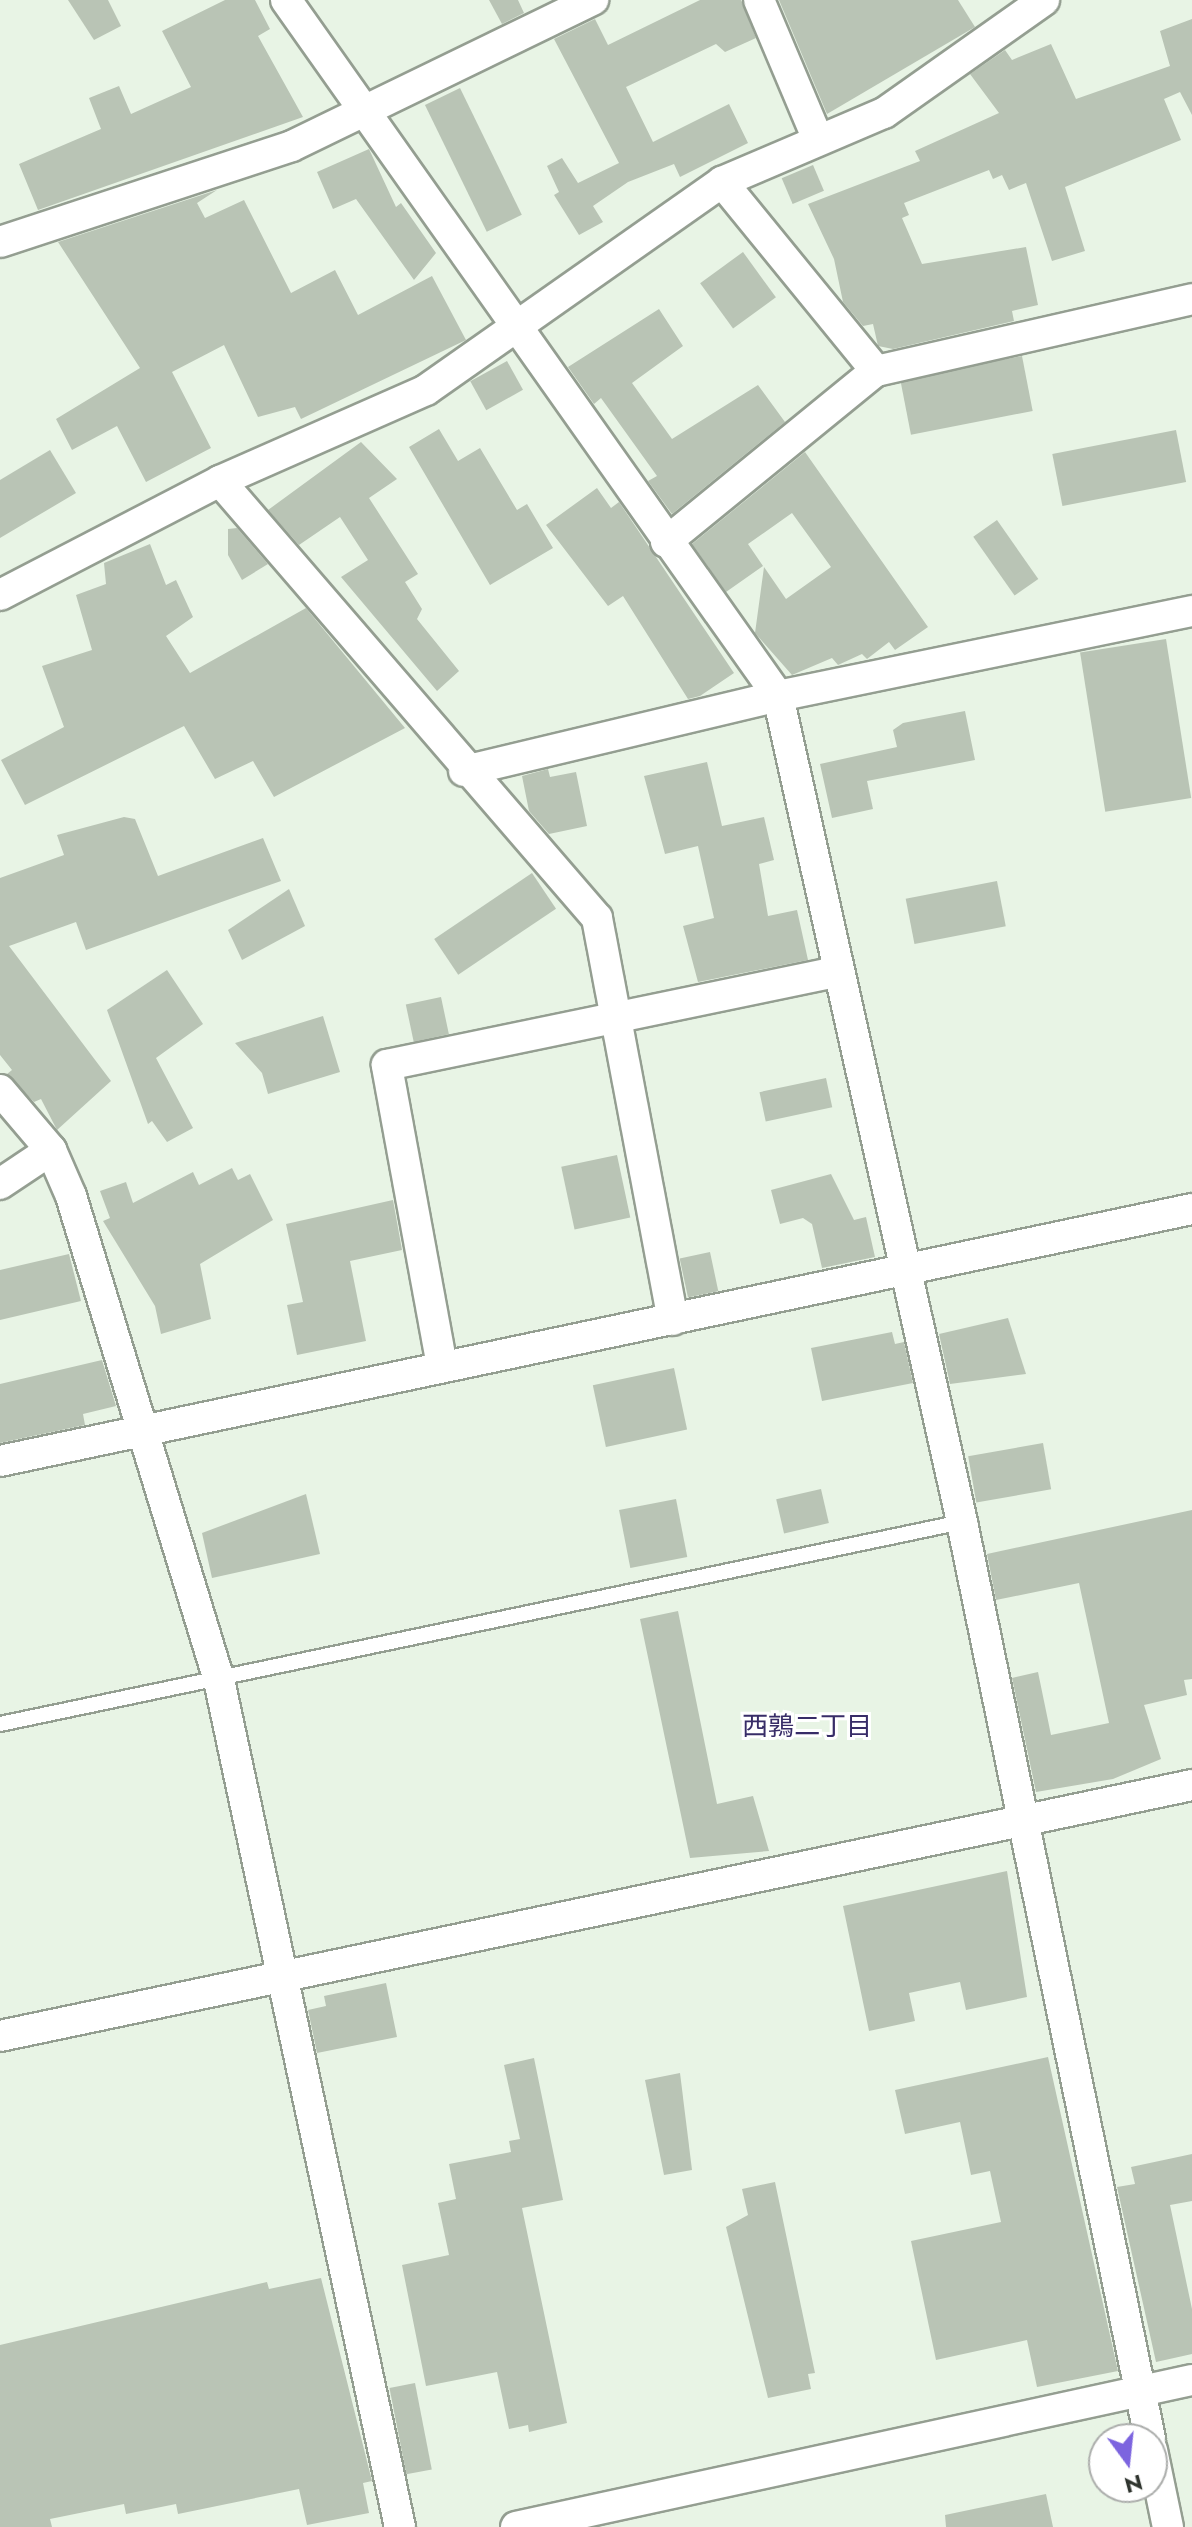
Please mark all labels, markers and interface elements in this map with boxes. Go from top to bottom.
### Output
district label: 西鶉二丁目 [742,1711,872,1743]
north arrow [1088,2423,1168,2503]
text: N [1121,2467,1146,2502]

